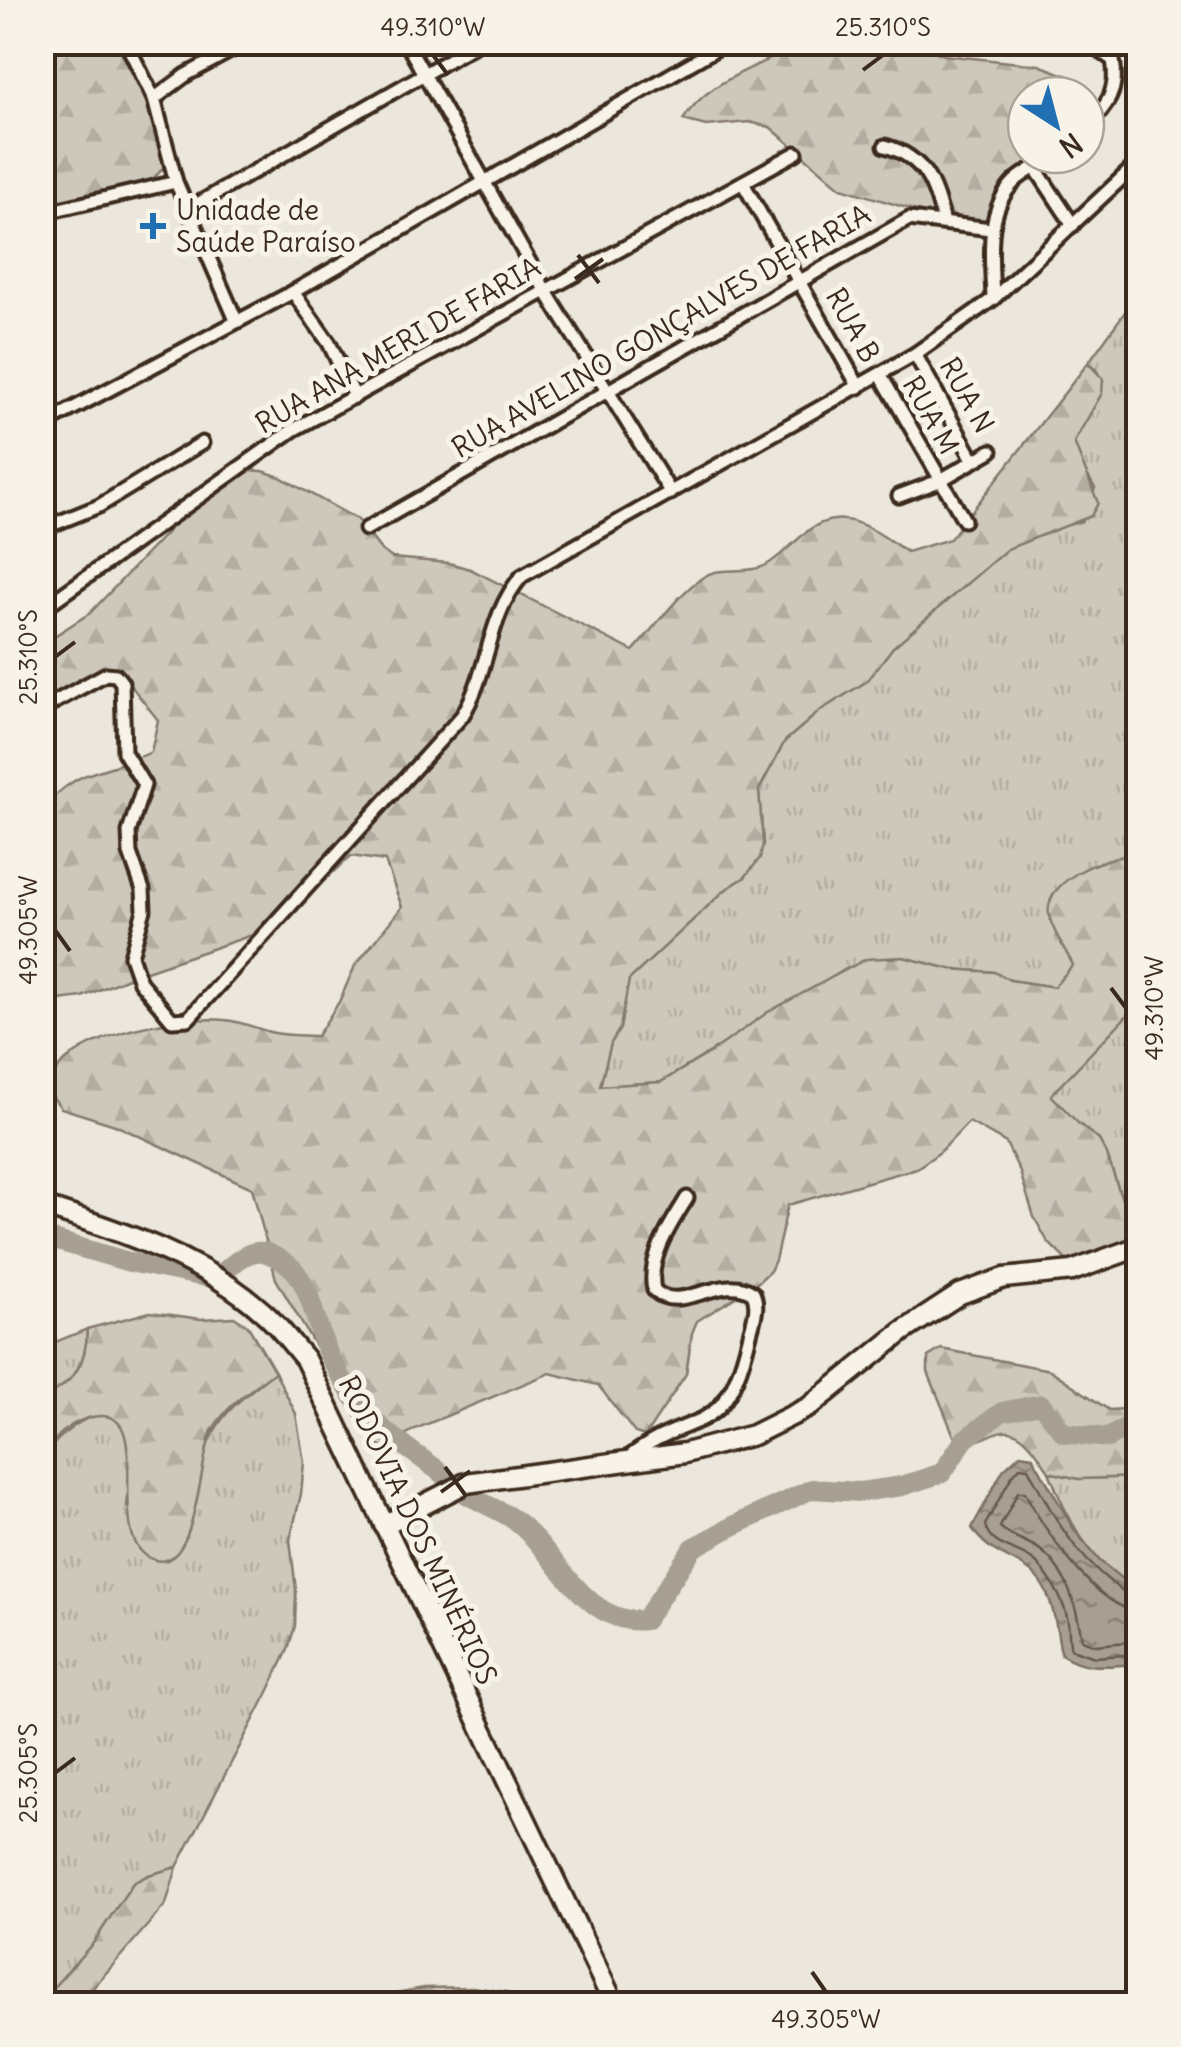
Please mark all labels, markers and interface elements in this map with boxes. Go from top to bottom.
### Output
text: 49.310°W [381,11,485,43]
text: 25.310°S [835,11,931,43]
north arrow [1006,75,1106,175]
text: N [1052,125,1089,165]
place label: Unidade de Saúde Paraíso [176,192,356,260]
street label: RUA AVELINO GONÇALVES DE FARIA [445,196,877,466]
marker: Unidade de Saúde Paraíso [140,213,166,239]
street label: RUA ANA MERI DE FARIA [249,249,547,441]
street label: RUA B [818,281,888,369]
street label: RUA N [932,351,1002,439]
street label: RUA M [895,369,967,461]
text: 25.310°S [12,609,44,705]
text: 49.305°W [12,875,44,985]
text: 49.310°W [1138,956,1170,1060]
street label: RODOVIA DOS MINÉRIOS [331,1370,506,1690]
text: 25.305°S [12,1723,44,1823]
text: 49.305°W [771,2003,881,2035]

